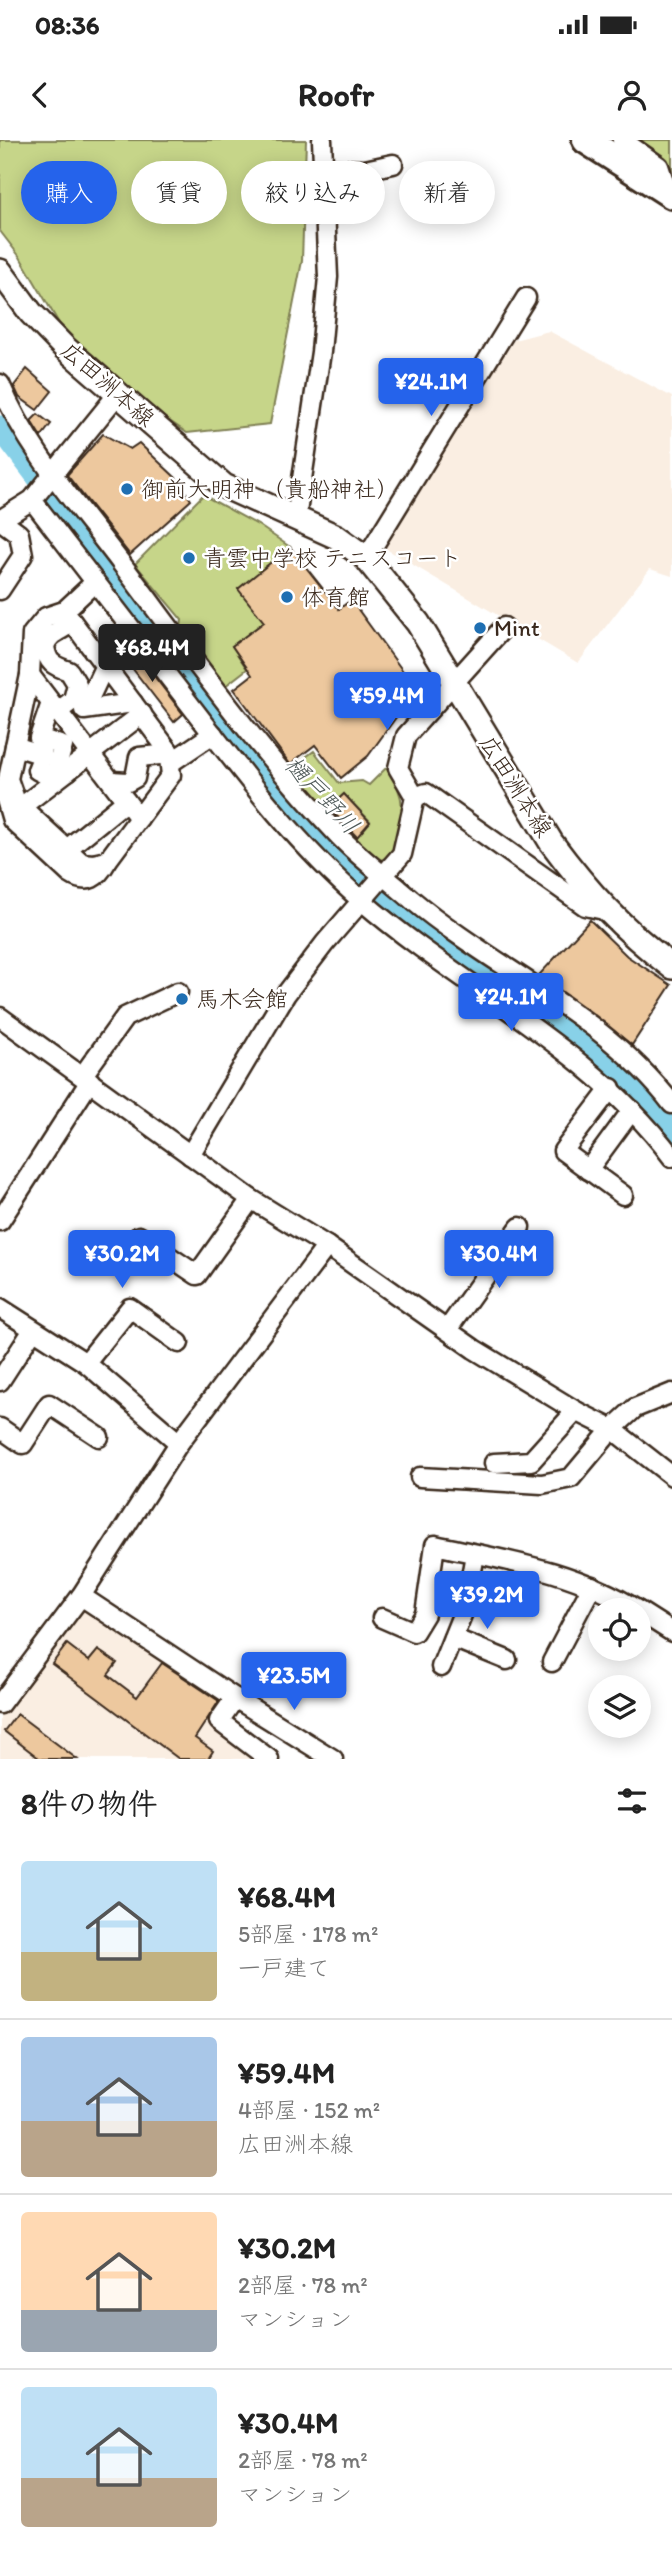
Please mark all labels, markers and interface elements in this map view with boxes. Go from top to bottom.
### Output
text: 08:36 [35,9,100,41]
icon: back [21,76,59,114]
text: Roofr [298,76,374,114]
icon: person [613,76,651,114]
chip: 購入 [21,161,117,224]
chip: 賃貸 [131,161,227,224]
chip: 絞り込み [241,161,385,224]
chip: 新着 [399,161,495,224]
street label: 広田洲本線 [55,336,161,432]
pin: ¥24.1M [374,358,488,418]
text: ¥24.1M [394,367,468,395]
place label: 御前大明神 （貴船神社） [141,475,399,503]
marker: 御前大明神 （貴船神社） [119,481,135,497]
place label: 青雲中学校 テニスコート [203,544,462,572]
marker: 青雲中学校 テニスコート [181,550,197,566]
place label: 体育館 [301,583,370,611]
marker: 体育館 [279,589,295,605]
place label: Mint [494,614,540,642]
marker: Mint [472,620,488,636]
pin: ¥68.4M [95,624,209,684]
text: ¥68.4M [114,633,190,661]
pin: ¥59.4M [330,672,444,732]
text: ¥59.4M [350,681,424,709]
street label: 広田洲本線 [474,730,558,842]
water label: 樋戸野川 [279,750,366,840]
pin: ¥24.1M [454,974,568,1033]
text: ¥24.1M [474,982,548,1010]
place label: 馬木会館 [196,985,288,1013]
marker: 馬木会館 [174,991,190,1007]
pin: ¥30.2M [65,1230,179,1290]
pin: ¥30.4M [442,1230,556,1290]
text: ¥30.2M [84,1239,160,1267]
text: ¥30.4M [460,1239,538,1267]
pin: ¥39.2M [430,1572,544,1631]
text: ¥39.2M [450,1580,524,1608]
map controls [588,1598,651,1738]
button: locate [588,1598,651,1661]
pin: ¥23.5M [237,1652,351,1712]
text: ¥23.5M [257,1661,331,1689]
button: layers [588,1675,651,1738]
icon: filters [613,1782,651,1820]
text: 8件の物件 [21,1785,157,1822]
text: ¥68.4M [238,1878,336,1915]
icon: home [77,1889,161,1973]
text: 5部屋 · 178 m² [238,1920,378,1948]
text: 一戸建て [238,1954,330,1982]
text: ¥59.4M [238,2054,335,2091]
icon: home [77,2065,161,2149]
text: 4部屋 · 152 m² [238,2096,380,2124]
text: 広田洲本線 [238,2130,353,2158]
text: ¥30.2M [238,2229,336,2266]
icon: home [77,2240,161,2324]
text: 2部屋 · 78 m² [238,2271,368,2299]
text: マンション [238,2305,352,2333]
text: ¥30.4M [238,2404,339,2441]
icon: home [77,2415,161,2499]
text: 2部屋 · 78 m² [238,2446,368,2474]
text: マンション [238,2480,352,2508]

